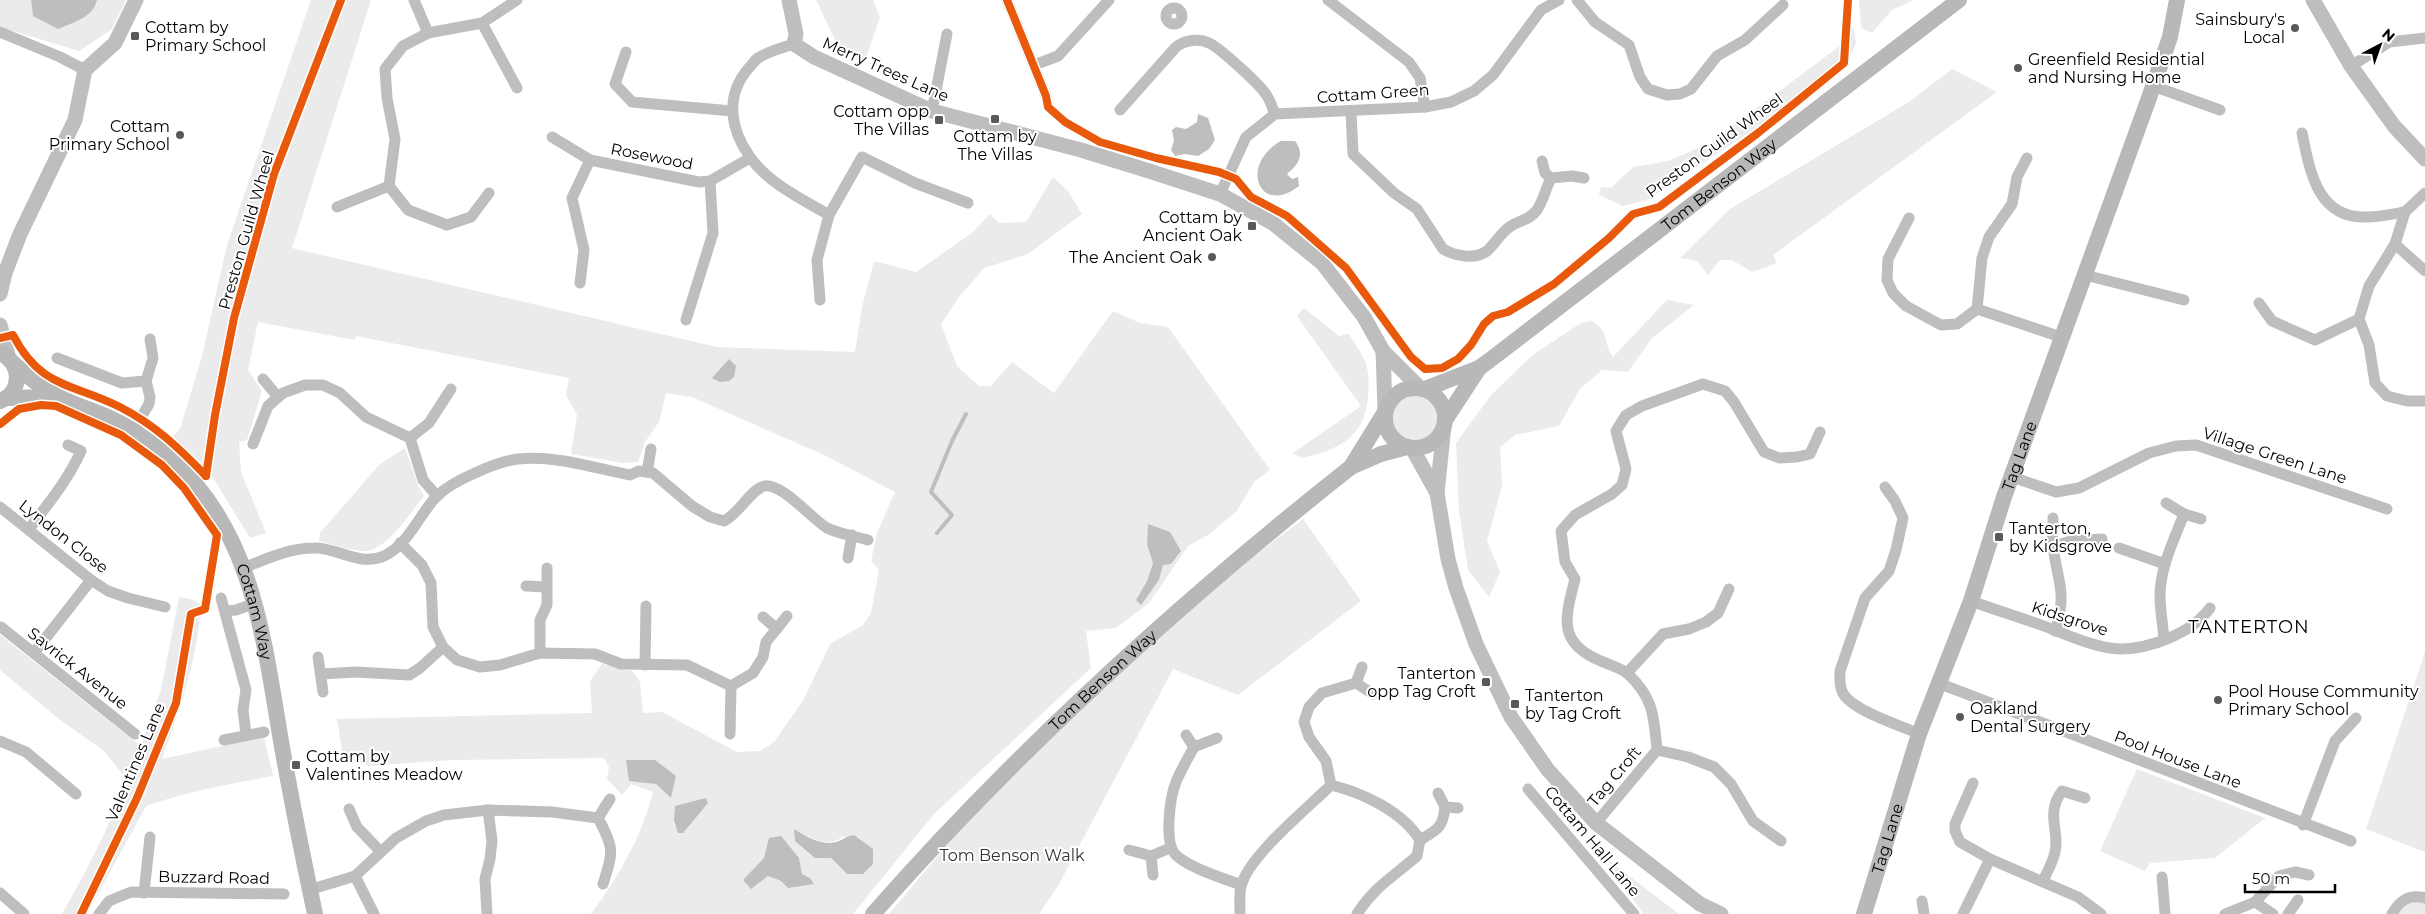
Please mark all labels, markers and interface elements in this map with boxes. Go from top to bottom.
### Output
place label: Sainsbury's Local [2195,10,2285,47]
place label: Cottam by Primary School [145,18,266,55]
north arrow [2355,20,2405,70]
marker: Sainsbury's Local [2289,22,2301,34]
text: N [2378,25,2399,46]
marker: Cottam by Primary School [129,30,141,42]
street label: Merry Trees Lane [820,33,952,106]
place label: Greenfield Residential and Nursing Home [2028,50,2205,87]
marker: Greenfield Residential and Nursing Home [2012,62,2024,74]
street label: Cottam Green [1316,80,1430,107]
street label: Preston Guild Wheel [1642,89,1787,202]
place label: Cottam opp The Villas [833,102,929,139]
marker: Cottam by The Villas [989,113,1001,125]
marker: Cottam opp The Villas [933,114,945,126]
place label: Cottam Primary School [49,117,170,154]
place label: Cottam by The Villas [953,127,1037,164]
marker: Cottam Primary School [174,129,186,141]
street label: Tom Benson Way [1658,134,1781,235]
street label: Rosewood [609,139,695,174]
street label: Preston Guild Wheel [215,148,278,312]
place label: Cottam by Ancient Oak [1143,208,1242,245]
marker: Cottam by Ancient Oak [1246,220,1258,232]
place label: The Ancient Oak [1069,248,1202,267]
marker: The Ancient Oak [1206,251,1218,263]
street label: Tag Lane [1998,419,2041,493]
street label: Village Green Lane [2200,423,2349,488]
street label: Lyndon Close [15,496,112,577]
place label: Tanterton, by Kidsgrove [2009,519,2112,556]
marker: Tanterton, by Kidsgrove [1993,531,2005,543]
street label: Cottam Way [232,561,276,662]
street label: Kidsgrove [2029,597,2111,640]
district label: TANTERTON [2188,616,2310,638]
street label: Savrick Avenue [24,624,131,713]
street label: Tom Benson Way [1045,625,1161,735]
place label: Tanterton opp Tag Croft [1367,664,1476,701]
marker: Tanterton opp Tag Croft [1480,676,1492,688]
place label: Pool House Community Primary School [2228,682,2419,719]
place label: Tanterton by Tag Croft [1525,686,1622,723]
marker: Pool House Community Primary School [2212,694,2224,706]
marker: Tanterton by Tag Croft [1509,698,1521,710]
place label: Oakland Dental Surgery [1970,699,2091,736]
street label: Valentines Lane [102,700,169,824]
marker: Oakland Dental Surgery [1954,711,1966,723]
street label: Pool House Lane [2112,726,2244,792]
street label: Tag Croft [1584,742,1645,810]
place label: Cottam by Valentines Meadow [306,747,463,784]
marker: Cottam by Valentines Meadow [290,759,302,771]
street label: Cottam Hall Lane [1541,782,1644,901]
street label: Tag Lane [1868,801,1907,876]
park label: Tom Benson Walk [939,846,1085,865]
scale bar [2245,862,2335,894]
street label: Buzzard Road [158,867,270,888]
text: 50 m [2252,869,2290,888]

